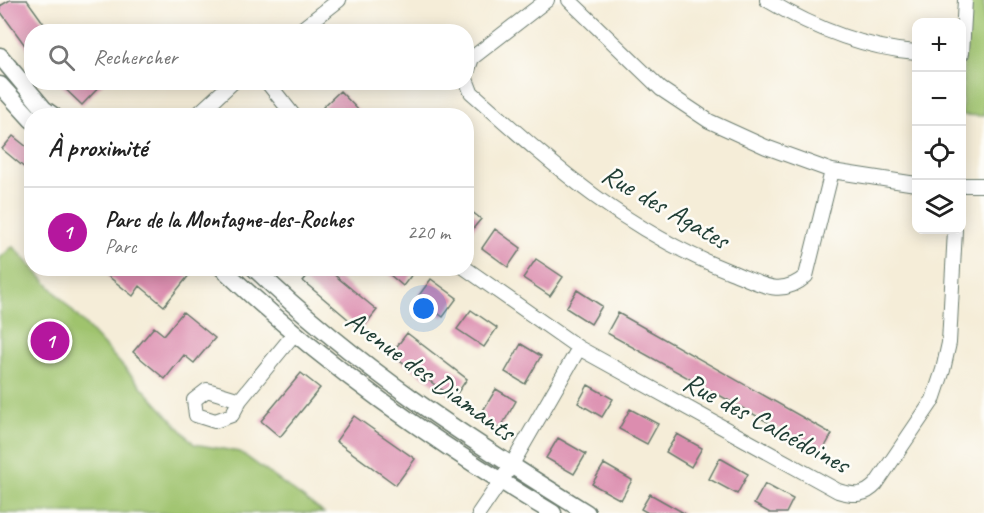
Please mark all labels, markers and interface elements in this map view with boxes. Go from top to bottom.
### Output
map controls [912,18,966,234]
button: + [912,18,966,72]
search box [24,24,474,90]
icon: search [45,41,78,74]
text: Rechercher [93,43,177,71]
button: − [912,72,966,126]
button: locate [912,126,966,180]
text: À proximité [48,131,147,164]
street label: Rue des Agates [596,156,738,258]
button: layers [912,180,966,234]
text: Parc de la Montagne-des-Roches [105,206,352,234]
text: 1 [63,220,72,245]
text: 220 m [407,220,450,245]
text: Parc [105,234,136,259]
your location [409,294,438,323]
street label: Avenue des Diamants [339,302,524,450]
pin: 1 [31,318,70,364]
street label: Rue des Calcédoines [678,364,858,482]

